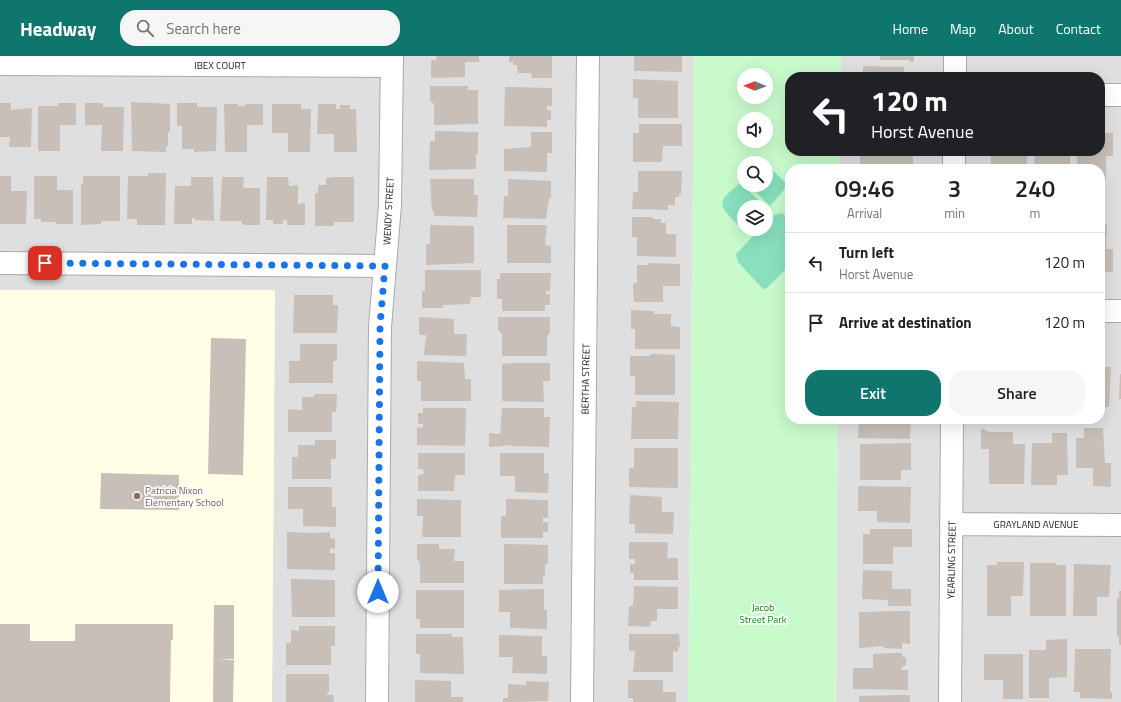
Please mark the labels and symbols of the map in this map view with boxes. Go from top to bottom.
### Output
street label: IBEX COURT [194,58,247,73]
north arrow [737,68,773,104]
street label: WENDY STREET [379,176,398,245]
pin [28,246,62,280]
street label: BERTHA STREET [577,343,594,415]
place label: Patricia Nixon Elementary School [145,483,224,510]
marker: Patricia Nixon Elementary School [132,491,142,501]
street label: GRAYLAND AVENUE [993,517,1079,532]
street label: YEARLING STREET [943,520,960,599]
position arrow [357,571,399,613]
park label: Jacob Street Park [739,600,787,627]

